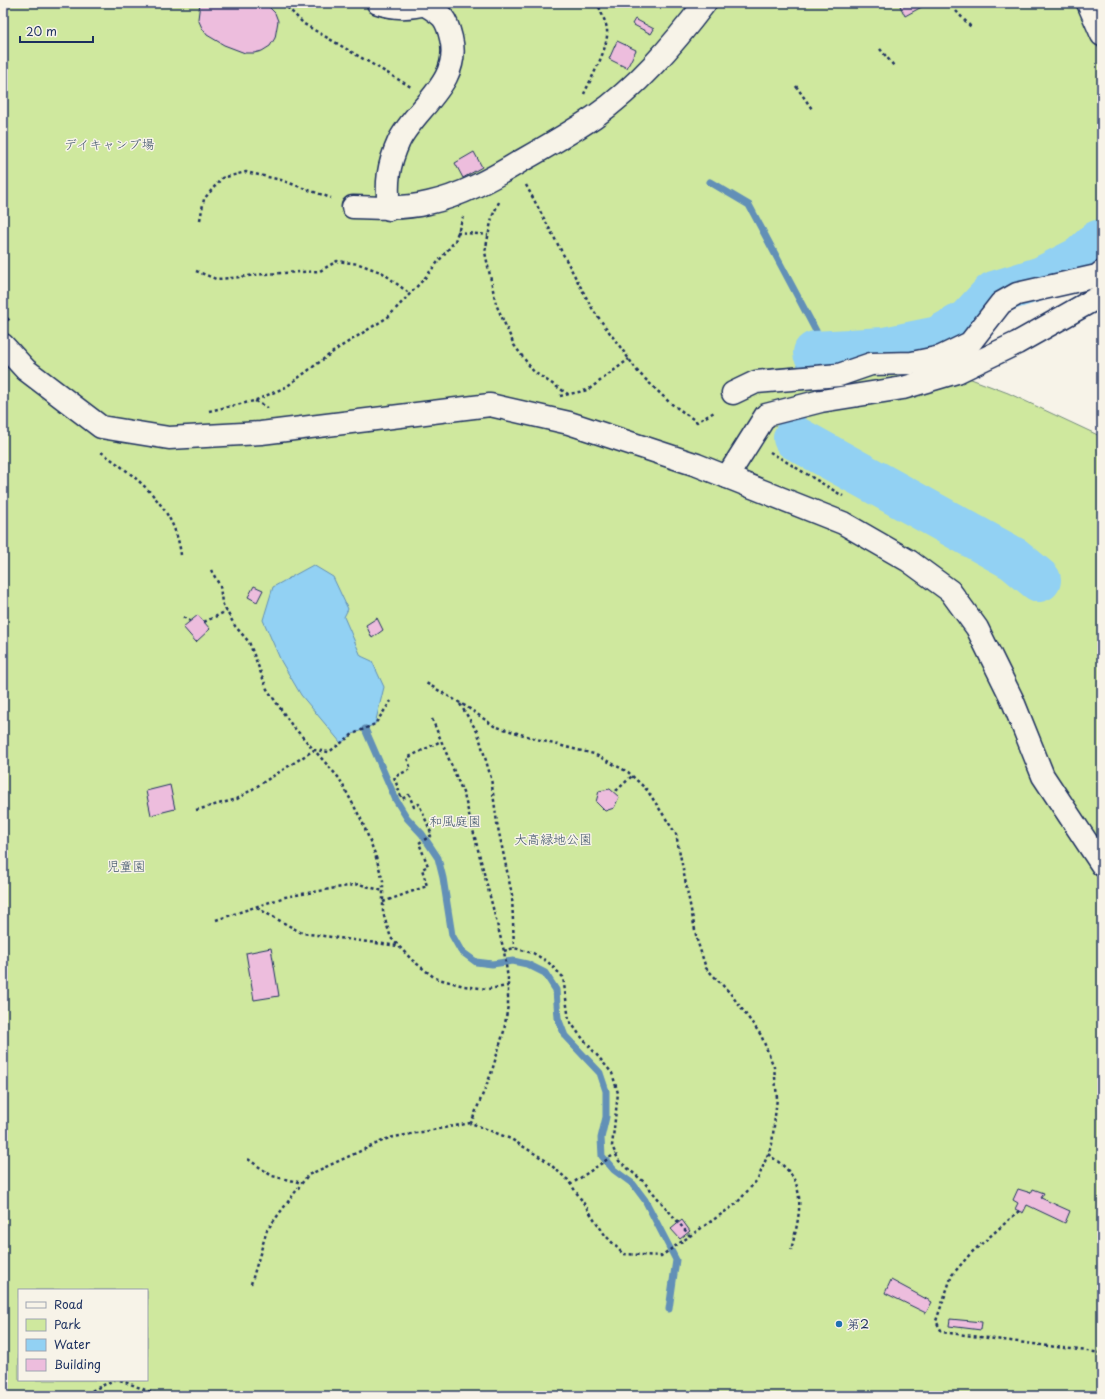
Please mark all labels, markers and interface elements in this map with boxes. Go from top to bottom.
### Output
scale bar [20,18,93,44]
text: 20 m [26,22,57,40]
park label: デイキャンプ場 [64,134,154,153]
park label: 和風庭園 [429,811,481,830]
park label: 大高緑地公園 [514,829,592,848]
park label: 児童園 [106,856,146,875]
legend [18,1289,148,1381]
text: Road [54,1295,83,1313]
place label: 第2 [847,1314,869,1333]
text: Park [54,1315,81,1333]
marker: 第2 [834,1319,844,1329]
text: Water [54,1335,91,1353]
text: Building [54,1355,101,1373]

